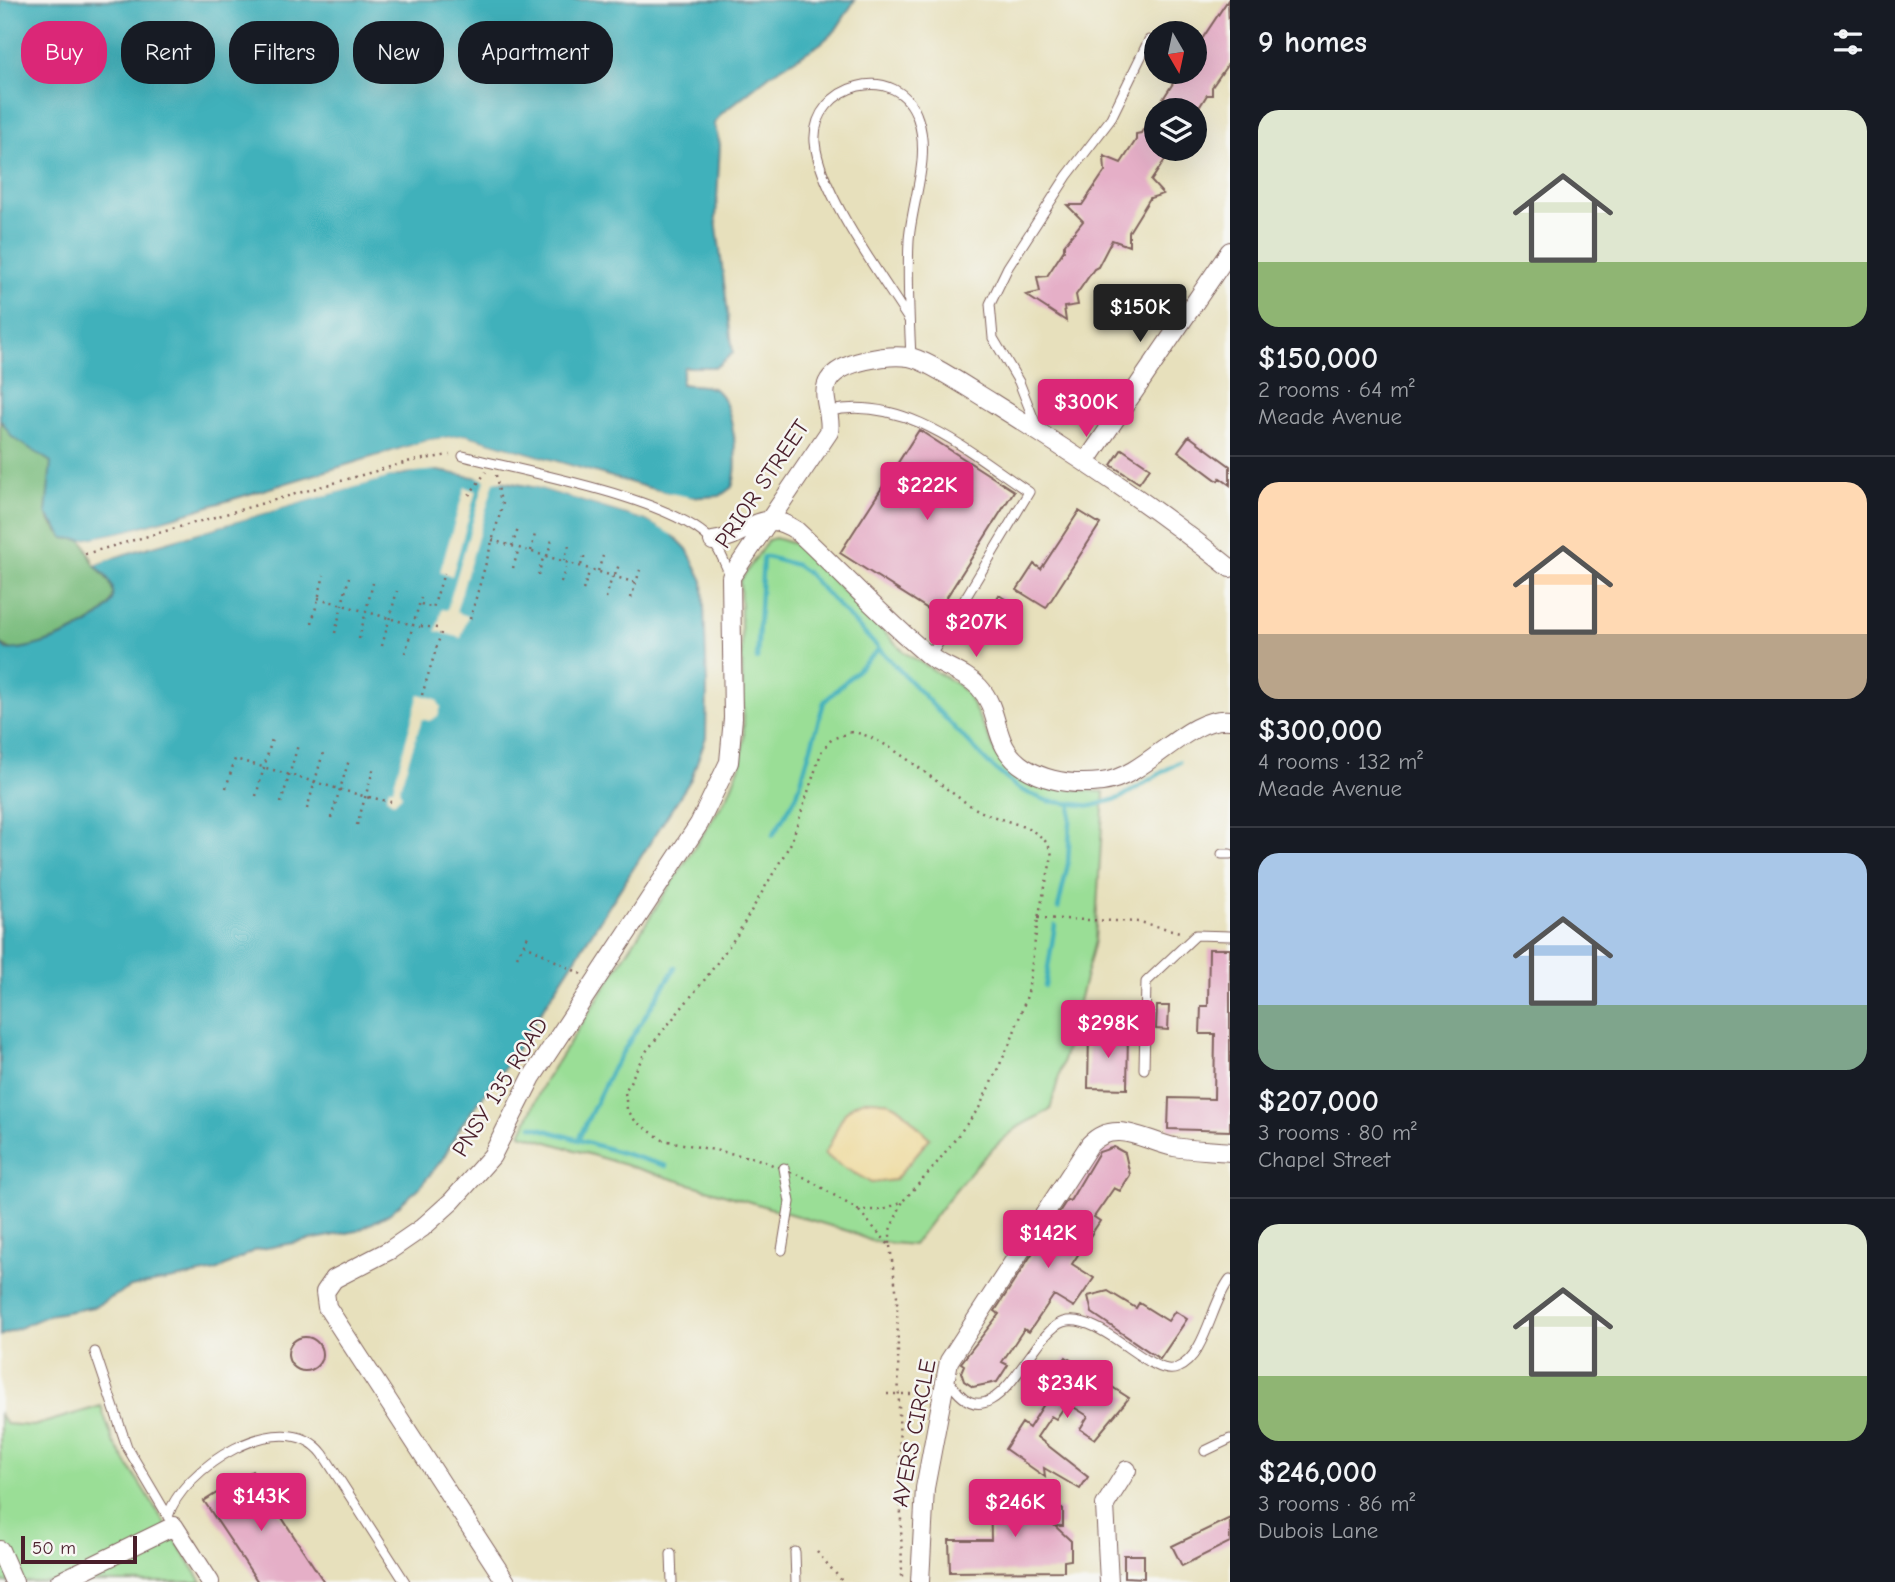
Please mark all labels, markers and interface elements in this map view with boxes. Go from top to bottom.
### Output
chip: Buy [21,21,107,84]
chip: Rent [121,21,215,84]
chip: Filters [229,21,339,84]
chip: New [353,21,444,84]
chip: Apartment [458,21,613,84]
north arrow [1144,21,1208,84]
map controls [1144,21,1207,161]
icon: filters [1829,23,1867,61]
text: 9 homes [1258,25,1367,60]
button: layers [1144,98,1207,161]
icon: home [1500,155,1626,281]
pin: $150K [1091,284,1189,344]
text: $150K [1109,293,1171,320]
text: $150,000 [1258,341,1378,376]
text: 2 rooms · 64 m² [1258,376,1415,403]
pin: $300K [1037,380,1135,439]
text: $300K [1054,388,1118,415]
text: Meade Avenue [1258,403,1402,430]
street label: PRIOR STREET [709,415,815,553]
pin: $222K [878,462,976,522]
text: $222K [896,471,958,498]
icon: home [1500,527,1626,653]
pin: $207K [927,600,1025,659]
text: $207K [945,608,1007,635]
text: $300,000 [1258,713,1382,748]
text: 4 rooms · 132 m² [1258,748,1423,775]
text: Meade Avenue [1258,775,1402,802]
icon: home [1500,898,1626,1024]
pin: $298K [1059,1000,1157,1060]
text: $298K [1077,1009,1139,1036]
street label: PNSY 135 ROAD [446,1012,554,1162]
text: $207,000 [1258,1084,1379,1119]
text: 3 rooms · 80 m² [1258,1119,1417,1146]
text: Chapel Street [1258,1146,1390,1173]
pin: $142K [999,1210,1097,1270]
text: $142K [1019,1219,1077,1246]
icon: home [1500,1269,1626,1395]
street label: AYERS CIRCLE [886,1357,942,1509]
pin: $234K [1018,1360,1116,1420]
text: $234K [1037,1369,1097,1396]
text: $246,000 [1258,1455,1377,1490]
pin: $143K [212,1474,310,1533]
pin: $246K [966,1480,1064,1539]
text: $143K [232,1482,290,1509]
text: $246K [985,1488,1045,1515]
text: 3 rooms · 86 m² [1258,1490,1415,1517]
text: Dubois Lane [1258,1517,1378,1544]
scale bar [21,1533,136,1565]
text: 50 m [32,1537,76,1559]

